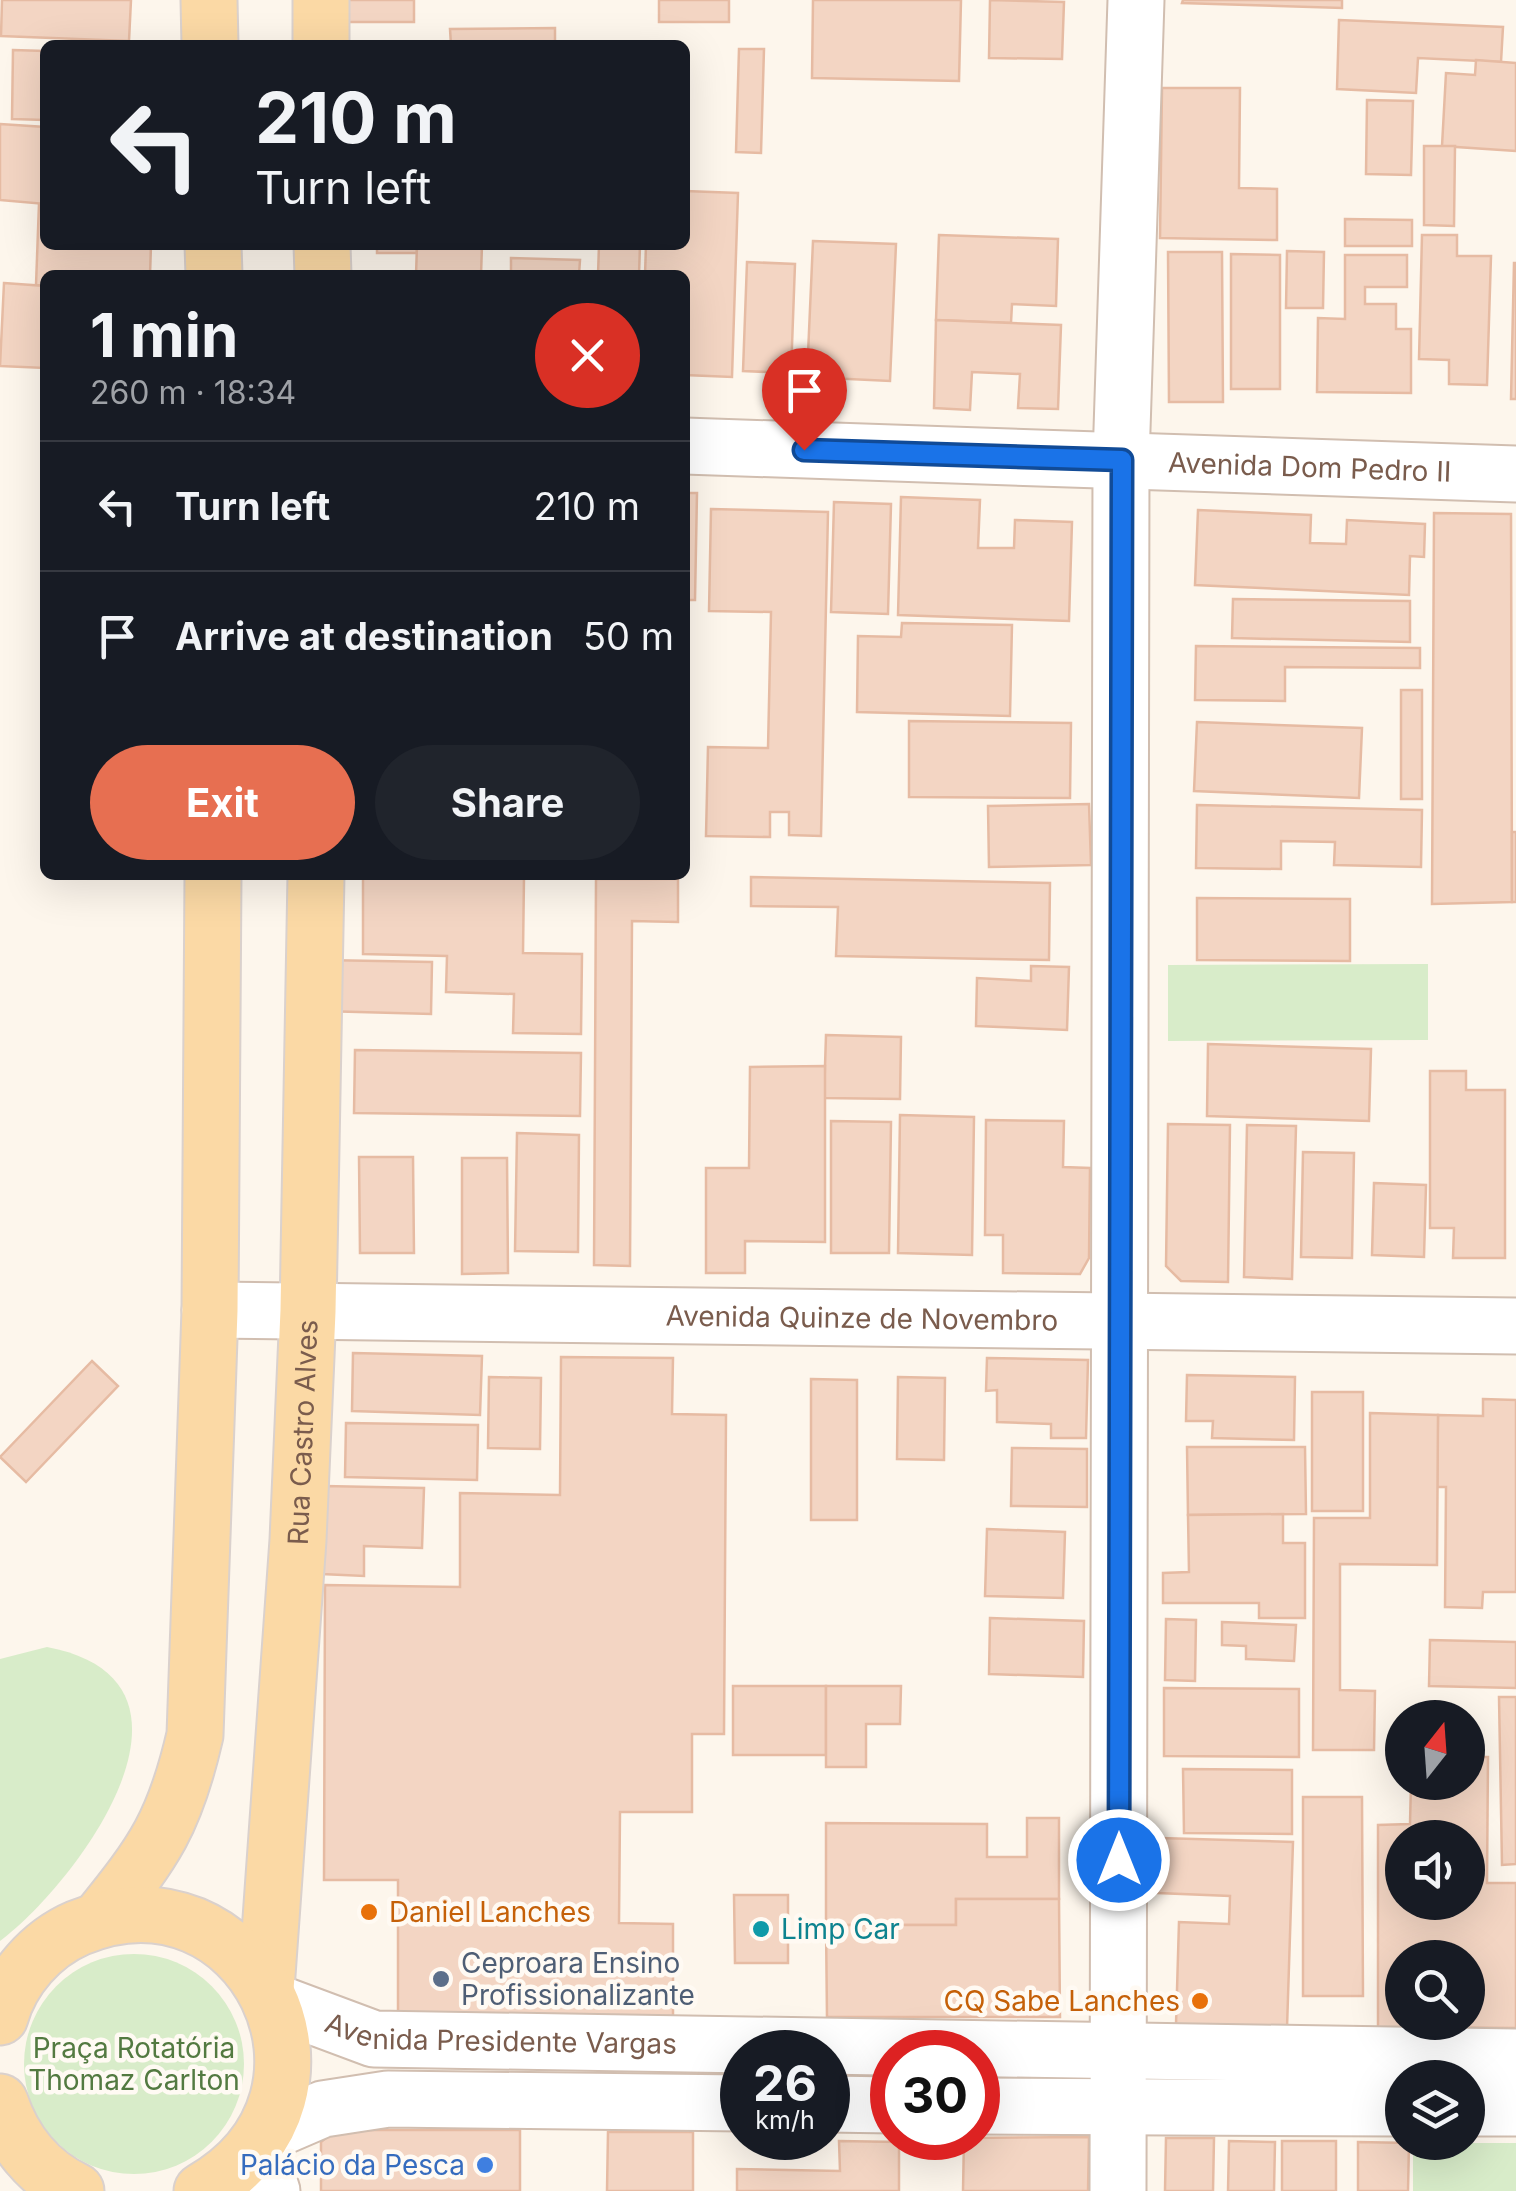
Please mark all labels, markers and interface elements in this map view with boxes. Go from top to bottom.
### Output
text: 210 m [255,75,457,160]
icon: left [90,80,220,210]
text: Turn left [255,160,431,215]
text: 1 min [90,299,238,371]
button: close [535,303,640,408]
pin [762,348,847,451]
icon: arrive [777,363,832,418]
text: 260 m · 18:34 [90,373,296,412]
street label: Avenida Dom Pedro II [1167,445,1452,489]
icon: left [90,479,145,534]
text: Turn left [175,483,330,529]
text: 210 m [533,483,640,529]
icon: arrive [90,609,145,664]
text: Arrive at destination [175,613,553,659]
text: 50 m [583,613,674,659]
button: Exit [90,745,355,860]
button: Share [375,745,640,860]
street label: Avenida Quinze de Novembro [666,1299,1058,1337]
street label: Rua Castro Alves [281,1319,325,1546]
north arrow [1385,1700,1485,1800]
map controls [1385,1700,1485,2160]
position arrow [1067,1808,1171,1912]
button: sound [1385,1820,1485,1920]
place label: Daniel Lanches [389,1895,591,1929]
marker: Daniel Lanches [358,1901,380,1923]
place label: Limp Car [781,1912,900,1946]
marker: Limp Car [750,1918,772,1940]
button: search [1385,1940,1485,2040]
place label: Ceproara Ensino Profissionalizante [461,1946,695,2012]
marker: Ceproara Ensino Profissionalizante [430,1968,452,1990]
place label: CQ Sabe Lanches [943,1984,1180,2018]
marker: CQ Sabe Lanches [1189,1990,1211,2012]
street label: Avenida Presidente Vargas [321,2005,677,2061]
speed limit sign: 30 [870,2030,1000,2160]
park label: Praça Rotatória Thomaz Carlton [28,2031,240,2097]
text: 26 [753,2053,817,2113]
button: layers [1385,2060,1485,2160]
text: km/h [755,2105,815,2135]
place label: Palácio da Pesca [240,2148,465,2182]
marker: Palácio da Pesca [474,2154,496,2176]

